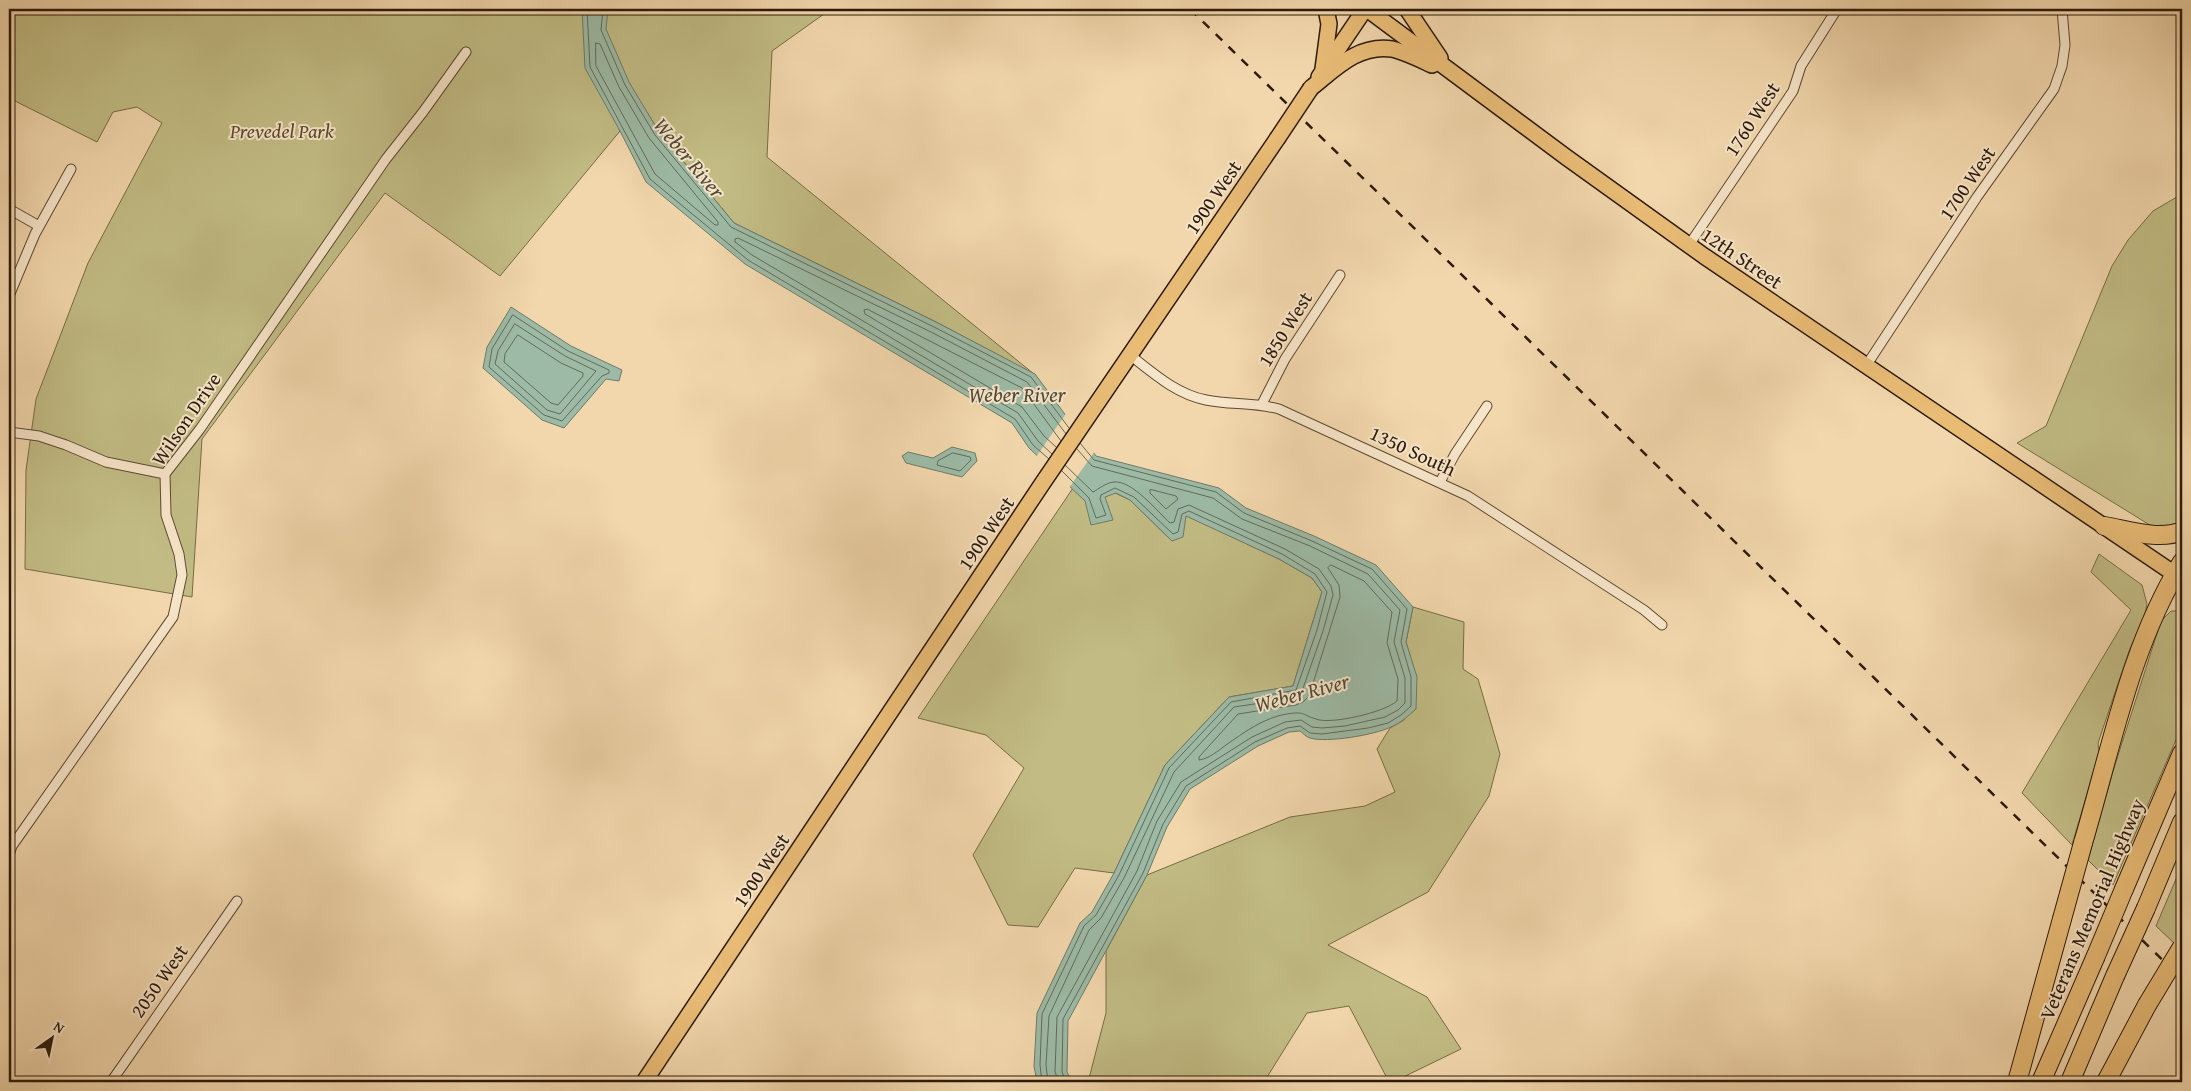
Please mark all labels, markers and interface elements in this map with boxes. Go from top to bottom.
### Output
street label: 1760 West [1717,76,1786,162]
water label: Weber River [646,111,733,206]
park label: Prevedel Park [229,116,335,145]
street label: 1700 West [1931,140,2002,225]
street label: 1900 West [1177,154,1248,239]
street label: 12th Street [1696,220,1789,295]
street label: 1850 West [1250,286,1319,372]
street label: Wilson Drive [144,366,227,471]
water label: Weber River [969,379,1067,410]
street label: 1350 South [1365,418,1461,483]
street label: 1900 West [950,490,1021,575]
water label: Weber River [1251,665,1354,720]
street label: Veterans Memorial Highway [2032,794,2151,1024]
street label: 1900 West [725,827,796,912]
street label: 2050 West [123,938,194,1023]
north arrow [28,1014,78,1064]
text: N [50,1016,69,1038]

